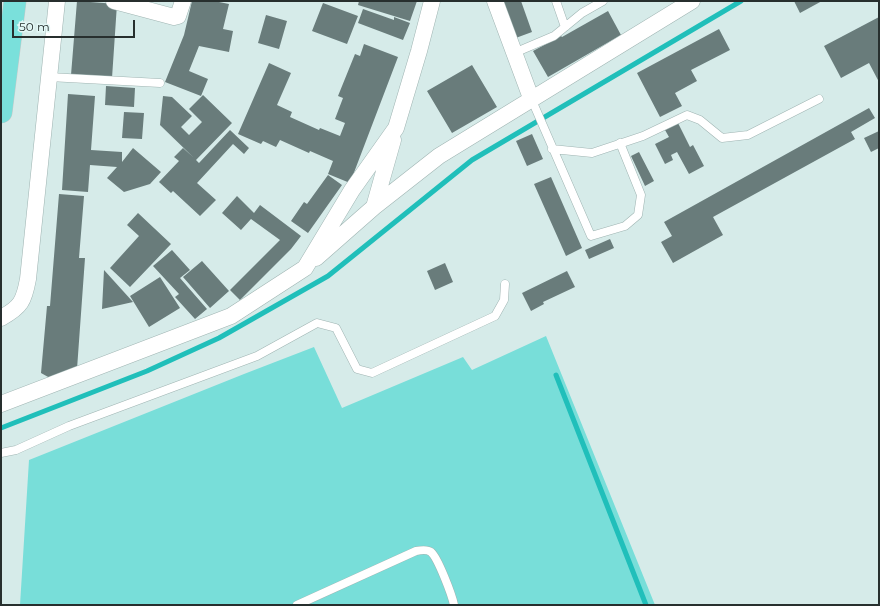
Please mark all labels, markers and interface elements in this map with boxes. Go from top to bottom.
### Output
scale bar [14,12,137,38]
text: 50 m [19,19,50,34]

